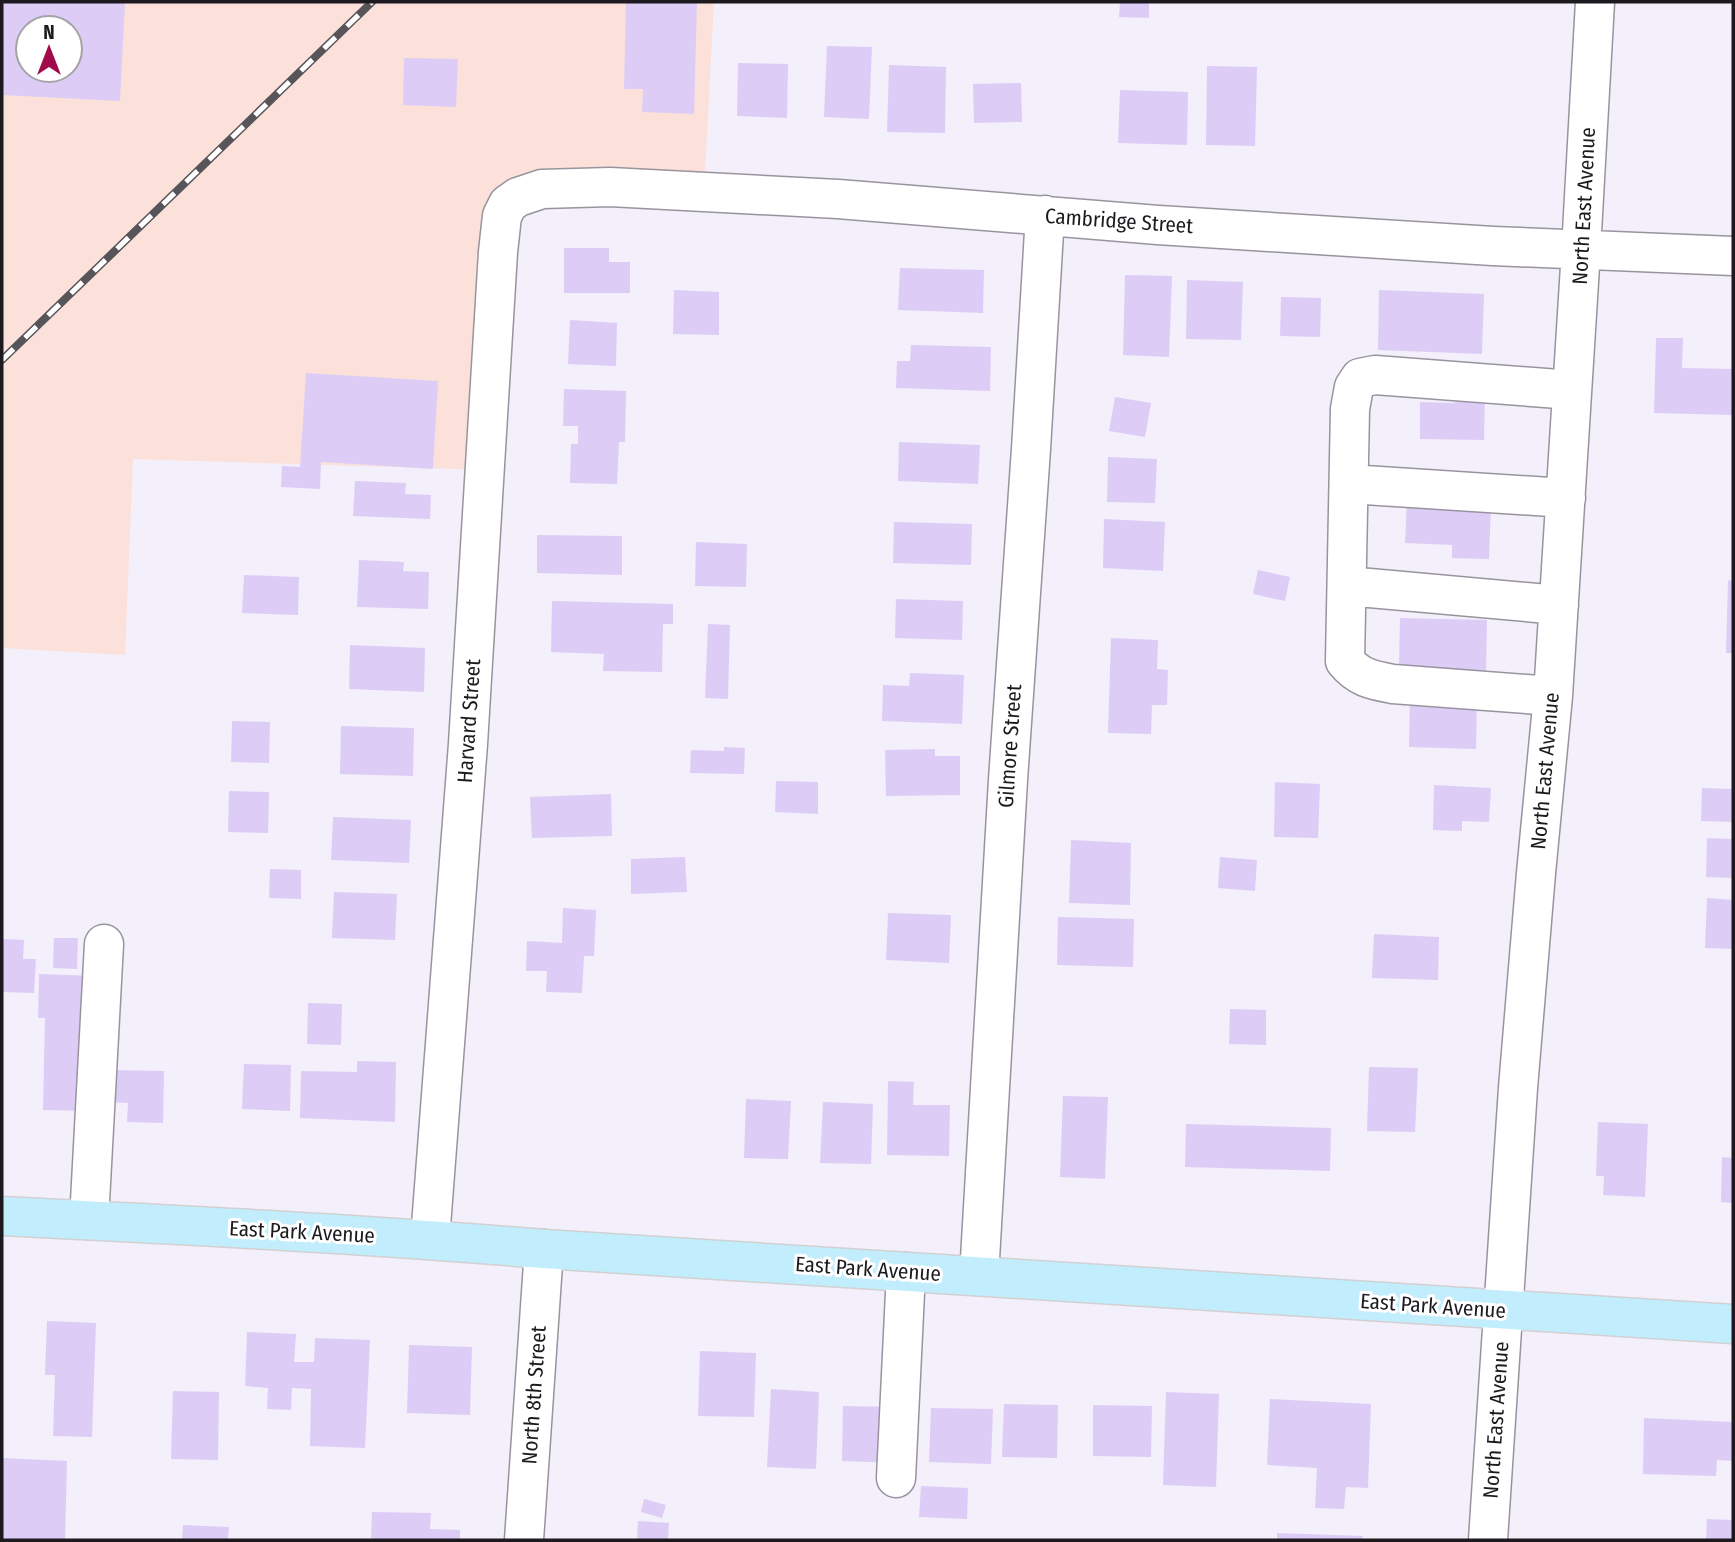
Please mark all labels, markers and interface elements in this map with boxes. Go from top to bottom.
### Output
north arrow [14,14,84,84]
text: N [43,21,55,44]
street label: North East Avenue [1567,127,1601,285]
street label: Cambridge Street [1044,203,1194,239]
street label: Harvard Street [452,658,486,784]
street label: Gilmore Street [993,683,1027,809]
street label: North East Avenue [1525,691,1565,851]
street label: East Park Avenue [228,1215,376,1249]
street label: East Park Avenue [794,1251,942,1287]
street label: East Park Avenue [1359,1288,1507,1324]
street label: North 8th Street [516,1325,552,1465]
street label: North East Avenue [1478,1340,1514,1500]

